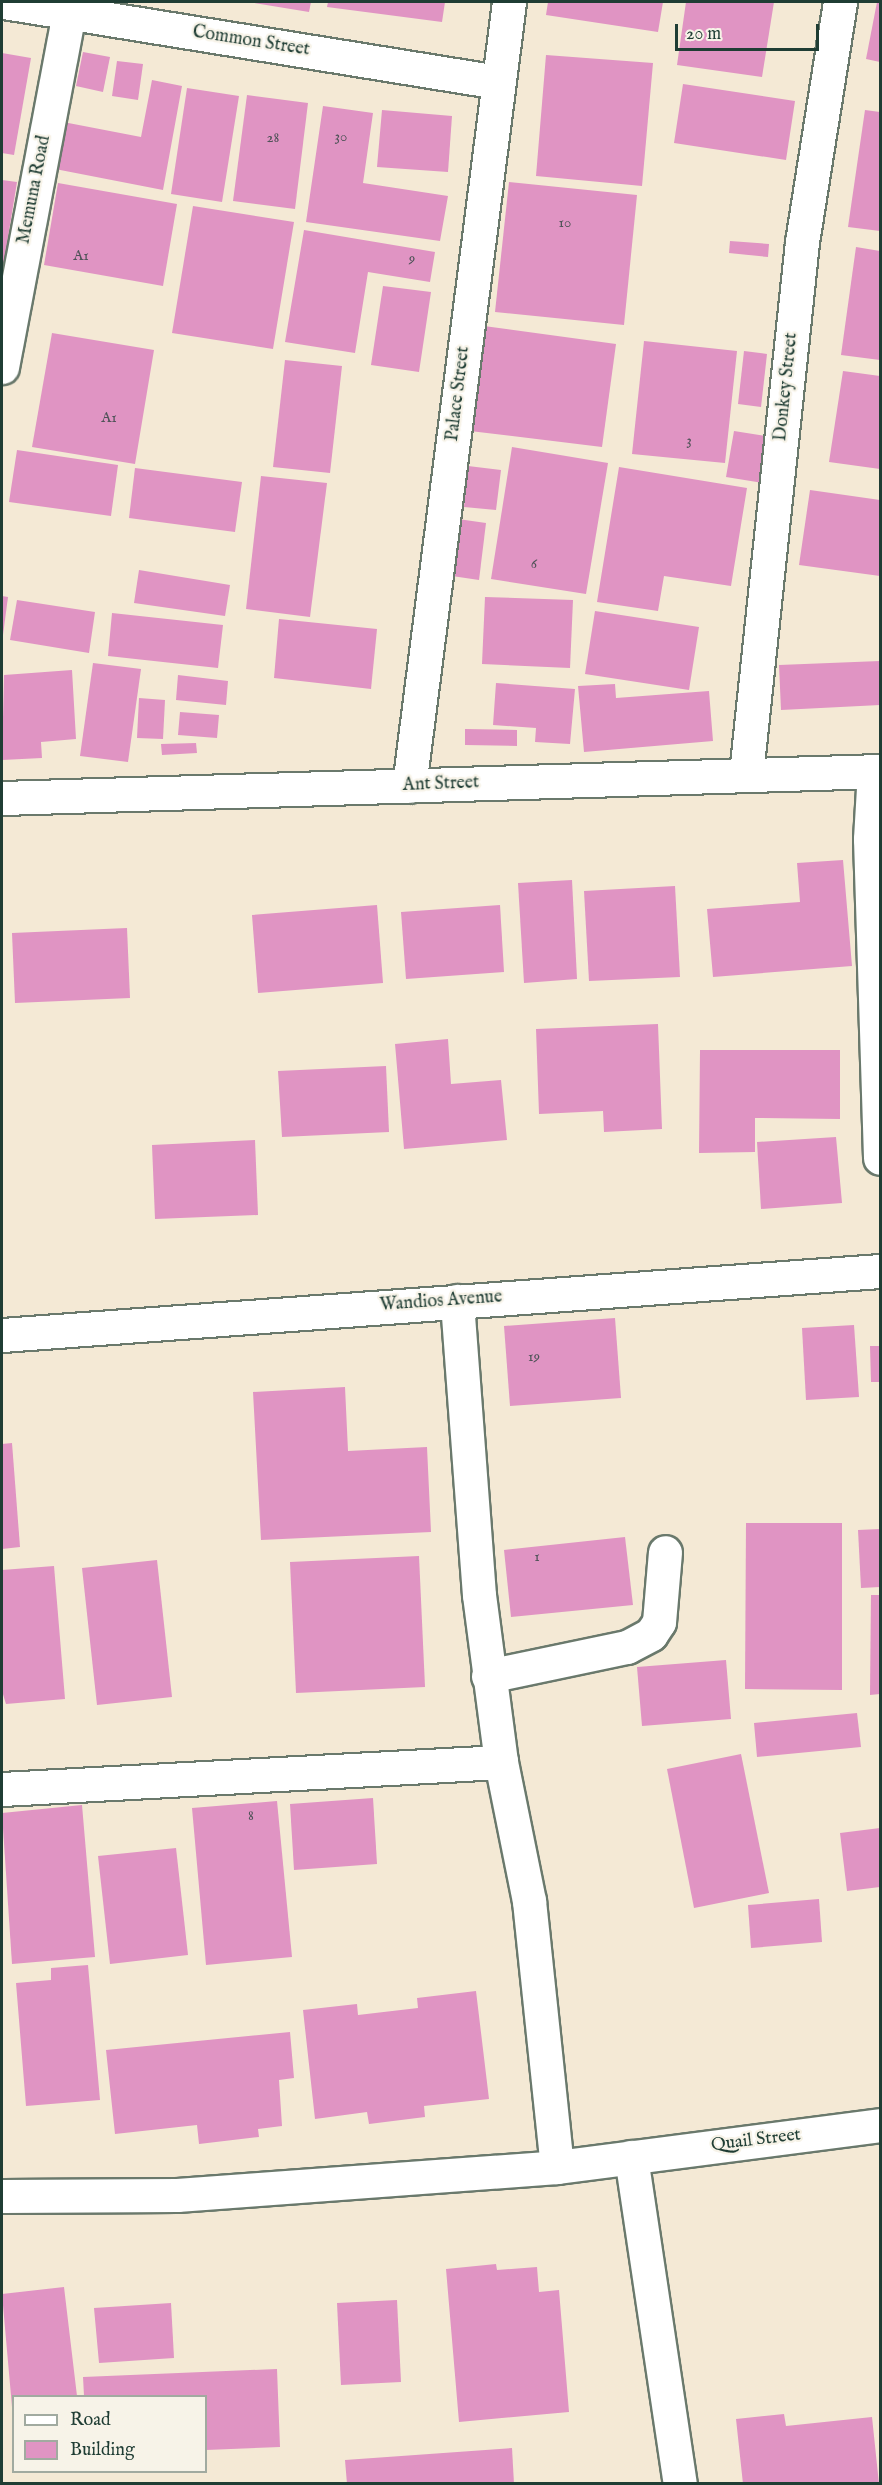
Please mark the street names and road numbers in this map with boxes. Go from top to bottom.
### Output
street label: Common Street [191,22,311,62]
street label: Memuna Road [14,134,56,246]
street label: Donkey Street [771,332,803,442]
street label: Palace Street [442,345,476,443]
street label: Ant Street [402,773,480,797]
street label: Wandios Avenue [379,1287,503,1317]
street label: Quail Street [710,2125,802,2157]

